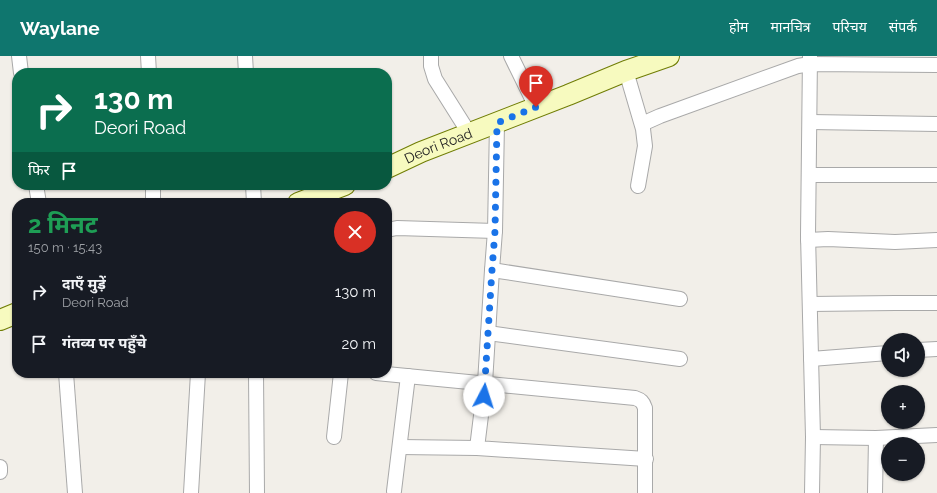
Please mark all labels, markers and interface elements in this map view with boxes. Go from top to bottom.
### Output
text: Waylane [20,17,100,39]
text: होम [729,19,748,35]
text: मानचित्र [770,19,811,35]
text: परिचय [833,19,867,35]
text: संपर्क [889,19,917,35]
pin [519,66,553,107]
icon: arrive [525,72,547,94]
text: 130 m [94,83,173,116]
icon: right [28,84,80,136]
text: Deori Road [94,117,186,138]
street label: Deori Road [402,125,475,167]
icon: arrive [58,160,80,182]
text: फिर [28,161,50,179]
text: 2 मिनट [28,210,98,239]
button: close [334,211,376,253]
text: 150 m · 15:43 [28,240,102,255]
text: दाएँ मुड़ें [62,275,106,293]
icon: right [28,281,50,303]
text: 130 m [335,283,376,301]
text: Deori Road [62,295,129,310]
icon: arrive [28,333,50,355]
map controls [881,333,925,481]
button: sound [881,333,925,377]
text: गंतव्य पर पहुँचे [62,334,146,352]
text: 20 m [341,335,376,353]
position arrow [463,375,505,417]
button: + [881,385,925,429]
button: − [881,437,925,481]

